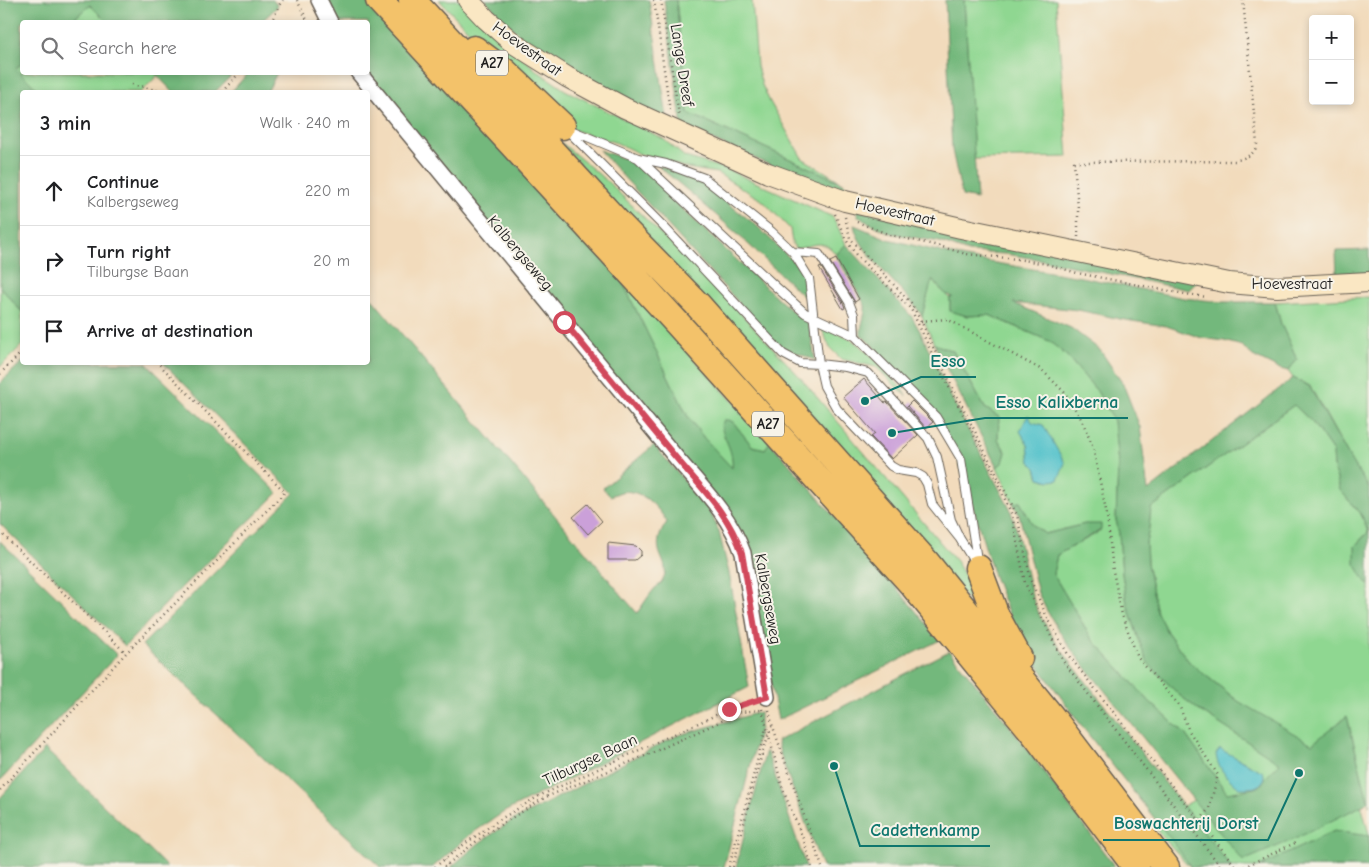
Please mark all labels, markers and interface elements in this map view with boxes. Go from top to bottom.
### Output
map controls [1309,15,1354,105]
button: + [1309,15,1354,60]
street label: Hoevestraat [489,18,565,80]
search box [20,20,370,75]
street label: Lange Dreef [667,22,698,109]
icon: search [38,34,66,62]
text: Search here [78,37,177,59]
road number: A27 [476,50,508,76]
button: − [1309,60,1354,105]
text: 3 min [40,111,91,135]
text: Walk · 240 m [260,114,350,132]
text: Continue [87,171,159,193]
icon: ahead [40,177,68,205]
text: 220 m [305,182,350,200]
text: Kalbergseweg [87,193,179,211]
street label: Hoevestraat [854,194,937,230]
street label: Kalbergseweg [484,212,556,294]
text: Turn right [87,241,171,263]
icon: right [40,247,68,275]
text: 20 m [313,252,350,270]
text: Tilburgse Baan [87,263,189,281]
street label: Hoevestraat [1252,275,1333,293]
route start [553,311,576,334]
icon: arrive [40,317,68,345]
text: Arrive at destination [87,320,253,342]
callout: Esso [921,344,976,377]
text: Esso [930,351,966,372]
callout: Esso Kalixberna [985,385,1128,418]
text: Esso Kalixberna [996,392,1118,413]
road number: A27 [752,412,784,436]
street label: Kalbergseweg [751,552,785,646]
route end [718,698,741,721]
street label: Tilburgse Baan [540,730,640,790]
callout: Boswachterij Dorst [1103,807,1268,840]
callout: Cadettenkamp [860,813,990,846]
text: Boswachterij Dorst [1114,813,1259,834]
text: Cadettenkamp [870,820,980,841]

